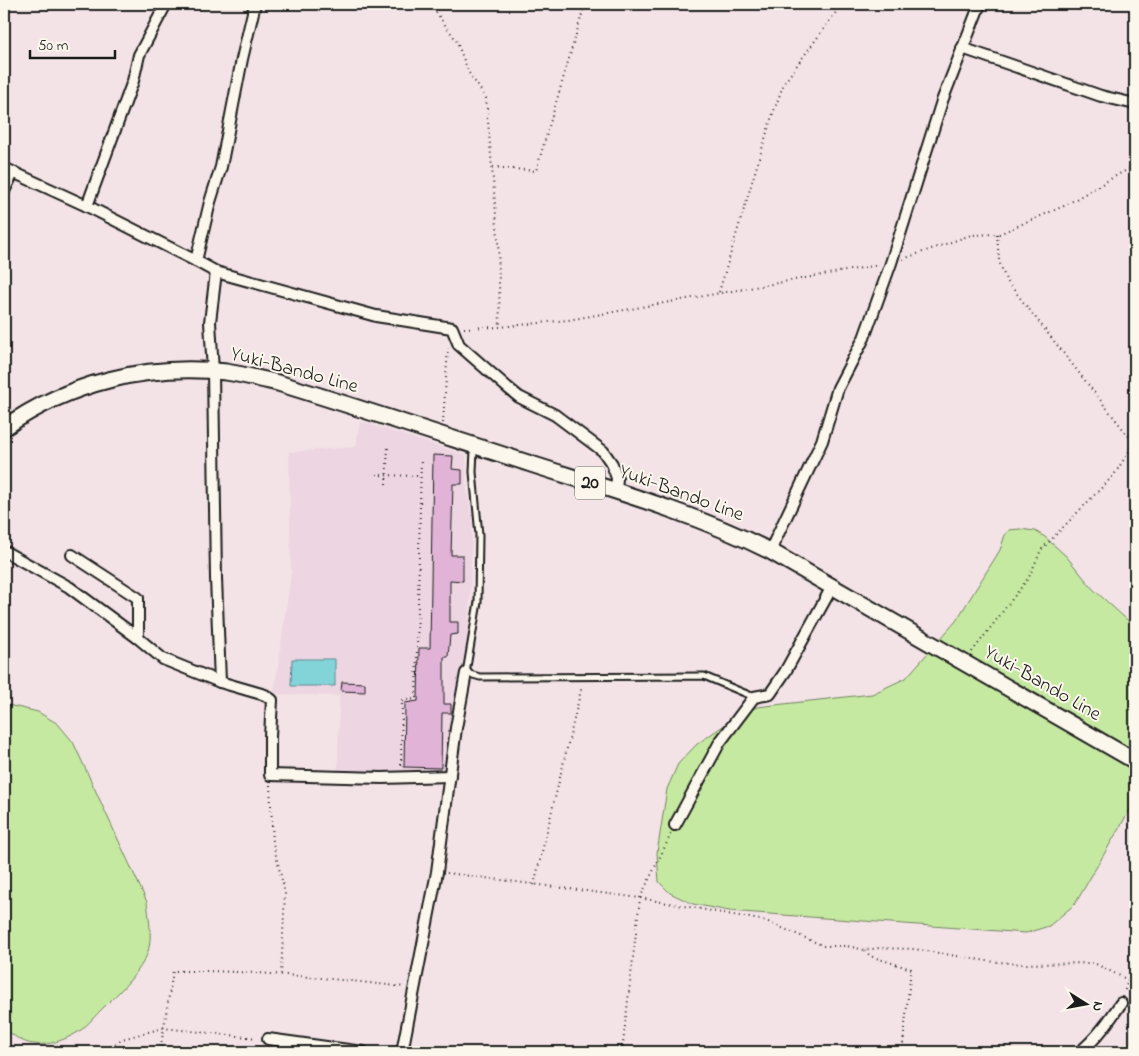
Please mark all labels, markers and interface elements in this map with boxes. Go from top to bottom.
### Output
scale bar [30,28,115,60]
text: 50 m [38,35,69,57]
street label: Yuki-Bando Line [227,340,361,402]
street label: Yuki-Bando Line [614,458,748,530]
road number: 20 [575,466,605,499]
street label: Yuki-Bando Line [978,639,1106,729]
north arrow [1062,978,1112,1028]
text: N [1086,1000,1108,1013]

